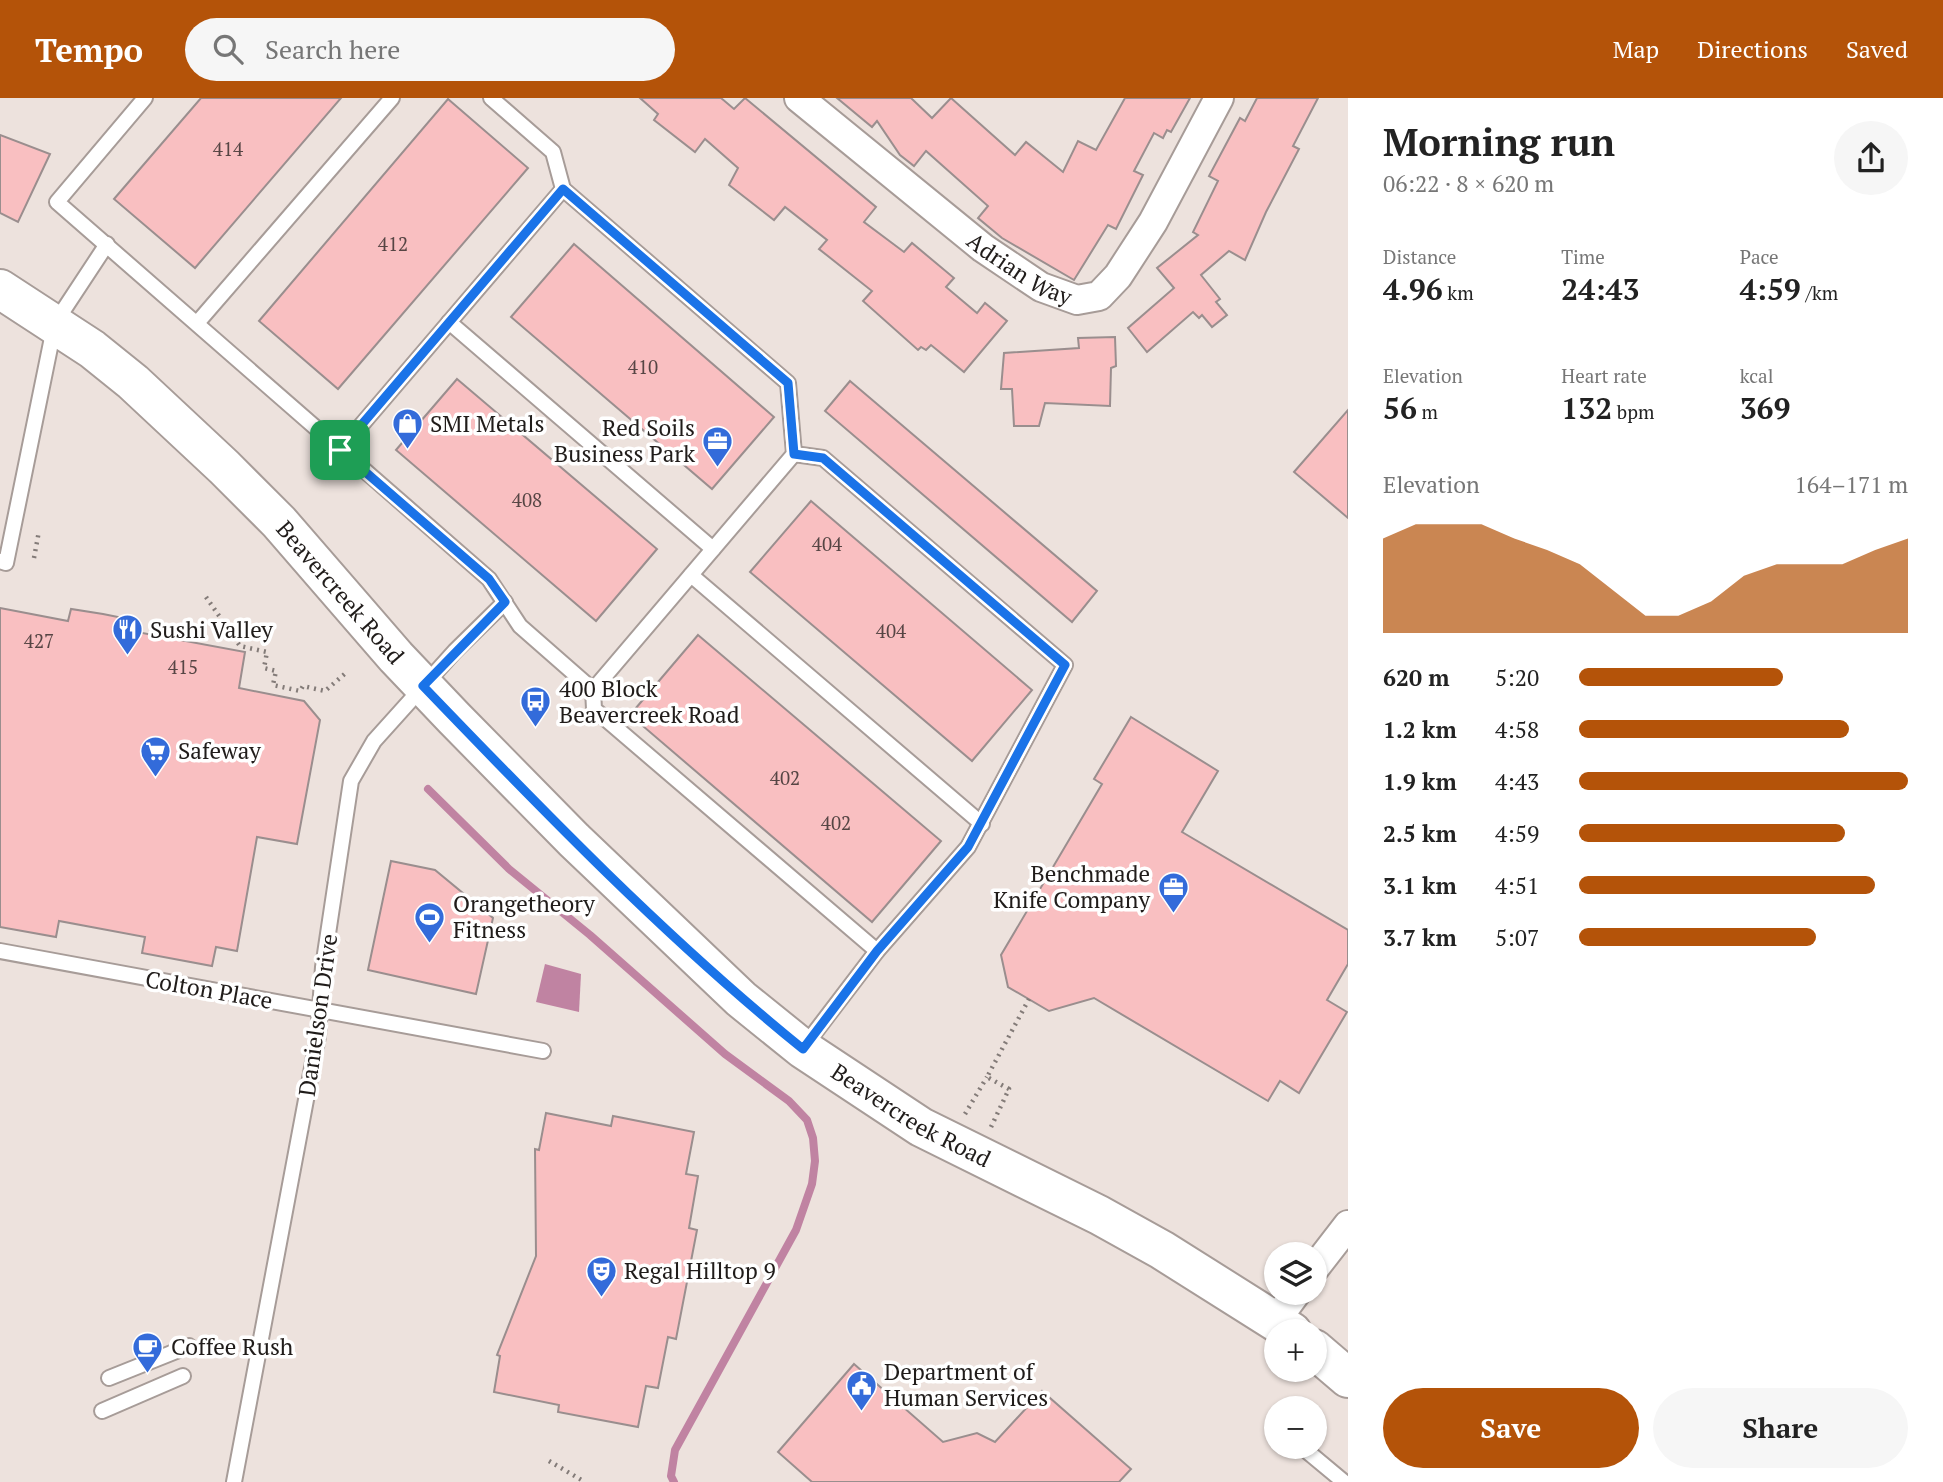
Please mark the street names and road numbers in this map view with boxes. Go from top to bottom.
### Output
street label: Adrian Way [961,225,1077,312]
street label: Beavercreek Road [270,514,411,671]
street label: Danielson Drive [291,932,344,1098]
street label: Colton Place [143,963,275,1016]
street label: Beavercreek Road [825,1056,996,1174]

